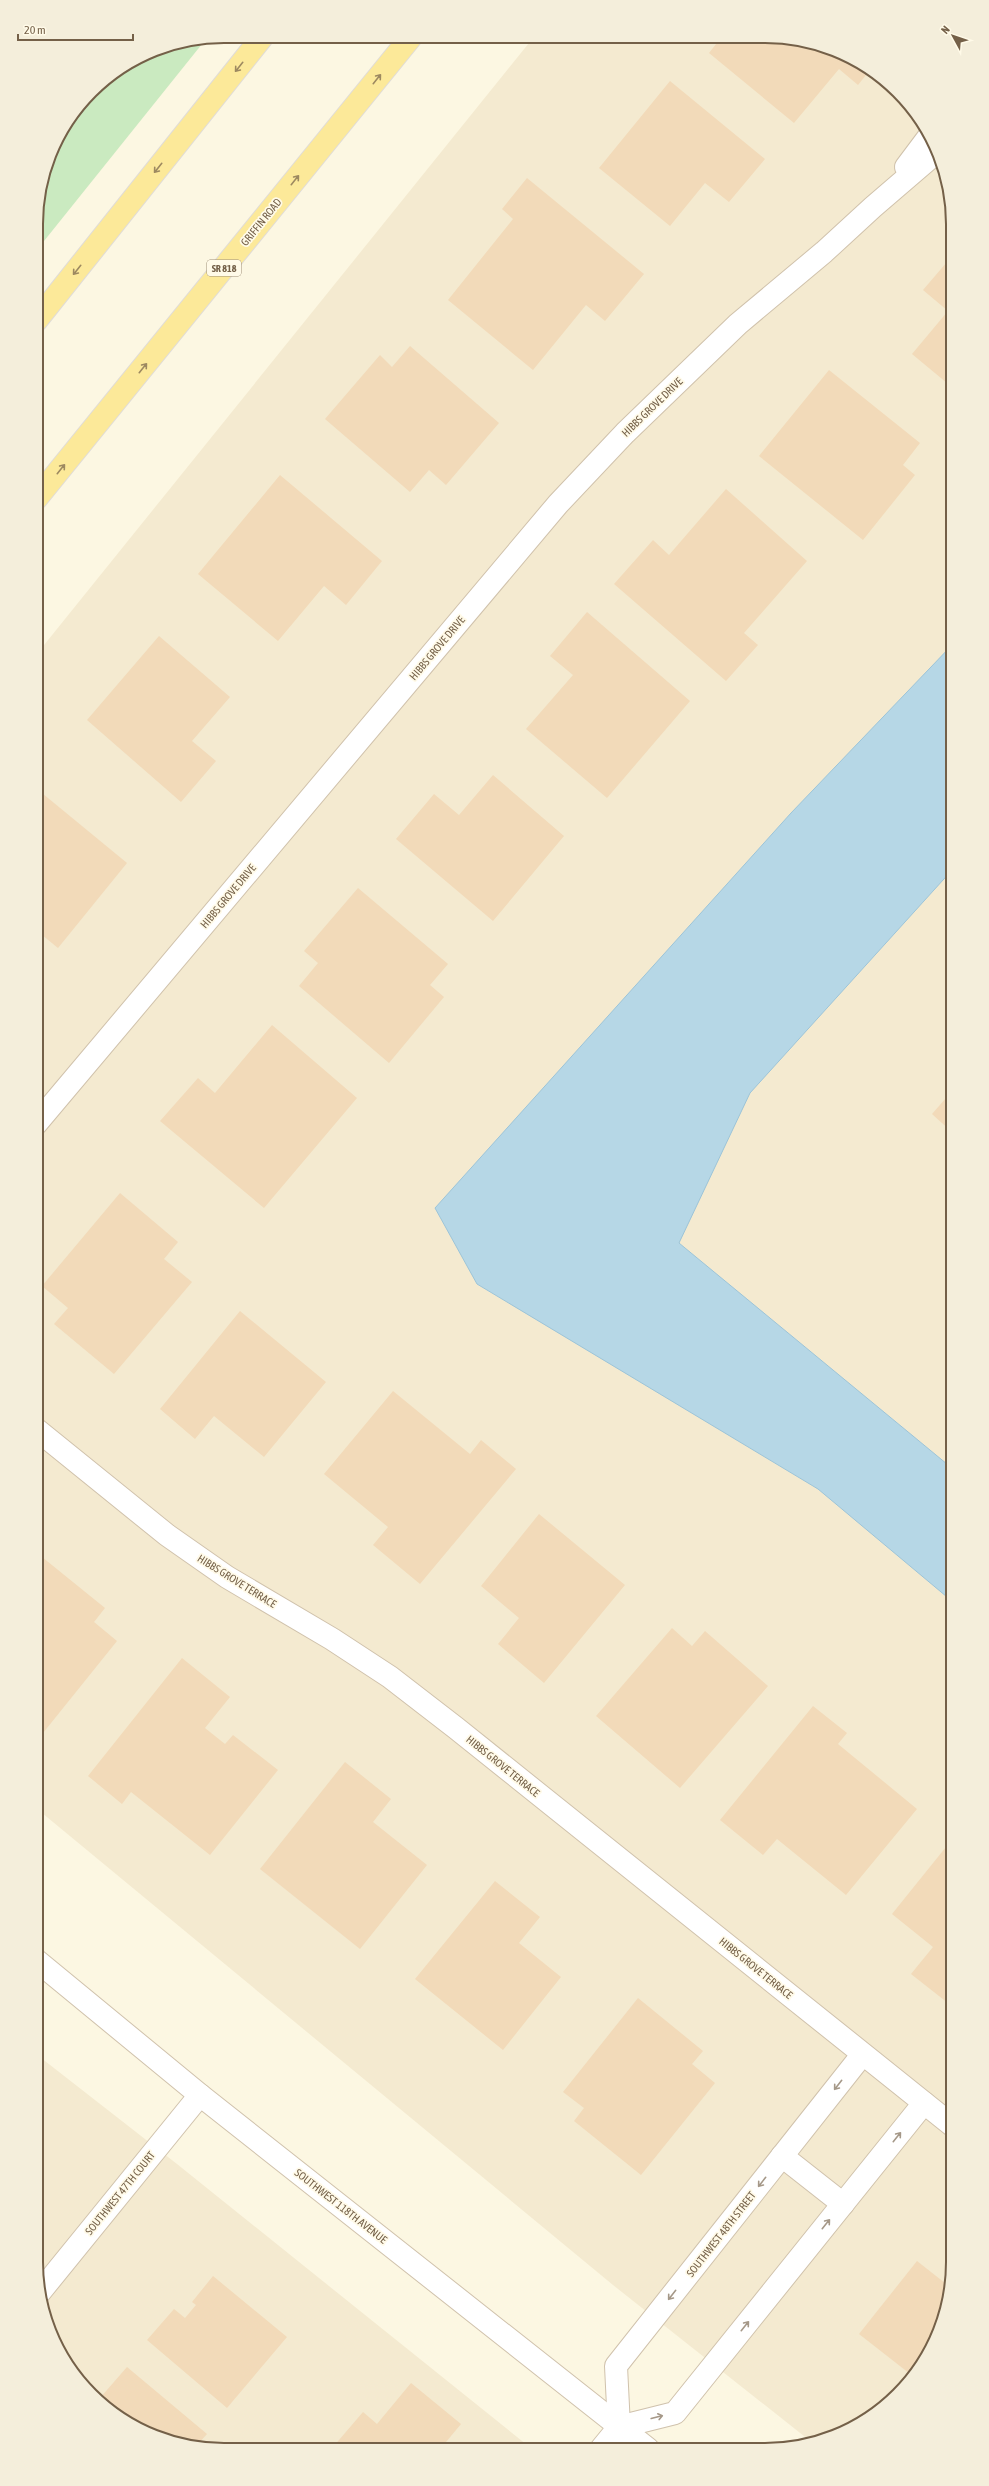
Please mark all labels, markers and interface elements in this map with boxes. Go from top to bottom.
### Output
scale bar [18,16,133,42]
north arrow [933,16,973,56]
text: 20 m [24,23,46,37]
text: N [939,23,952,36]
one-way arrow [235,61,243,72]
one-way arrow [372,74,381,84]
one-way arrow [154,163,162,174]
one-way arrow [290,175,299,185]
street label: GRIFFIN ROAD [238,196,284,248]
road number: SR 818 [207,260,241,276]
one-way arrow [72,264,81,275]
one-way arrow [138,363,147,374]
street label: HIBBS GROVE DRIVE [619,375,685,439]
one-way arrow [57,464,65,475]
street label: HIBBS GROVE DRIVE [407,613,467,682]
street label: HIBBS GROVE DRIVE [198,861,258,930]
street label: HIBBS GROVE TERRACE [195,1552,279,1610]
street label: HIBBS GROVE TERRACE [464,1733,542,1799]
street label: HIBBS GROVE TERRACE [717,1935,795,2001]
one-way arrow [834,2080,843,2091]
one-way arrow [892,2131,901,2142]
street label: SOUTHWEST 47TH COURT [83,2149,157,2237]
street label: SOUTHWEST 118TH AVENUE [293,2166,390,2246]
one-way arrow [757,2176,766,2187]
street label: SOUTHWEST 48TH STREET [684,2189,758,2279]
one-way arrow [822,2219,831,2230]
one-way arrow [668,2289,677,2300]
one-way arrow [741,2320,749,2331]
one-way arrow [650,2413,663,2421]

